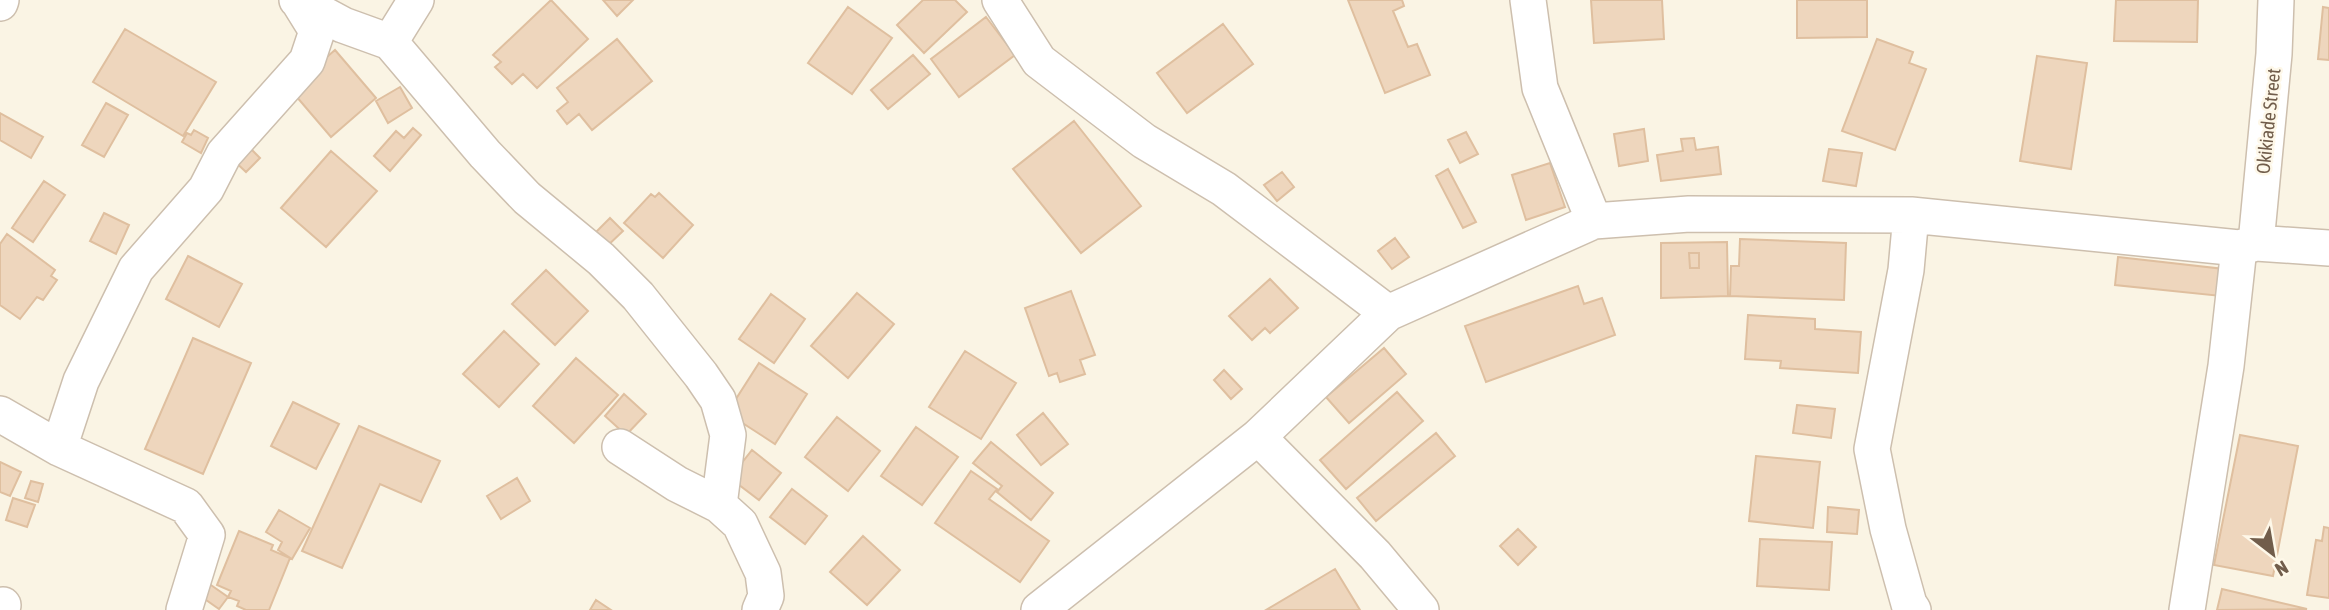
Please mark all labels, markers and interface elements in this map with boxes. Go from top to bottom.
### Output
street label: Okikiade Street [2252,67,2284,175]
north arrow [2238,519,2308,589]
text: N [2271,556,2292,581]

